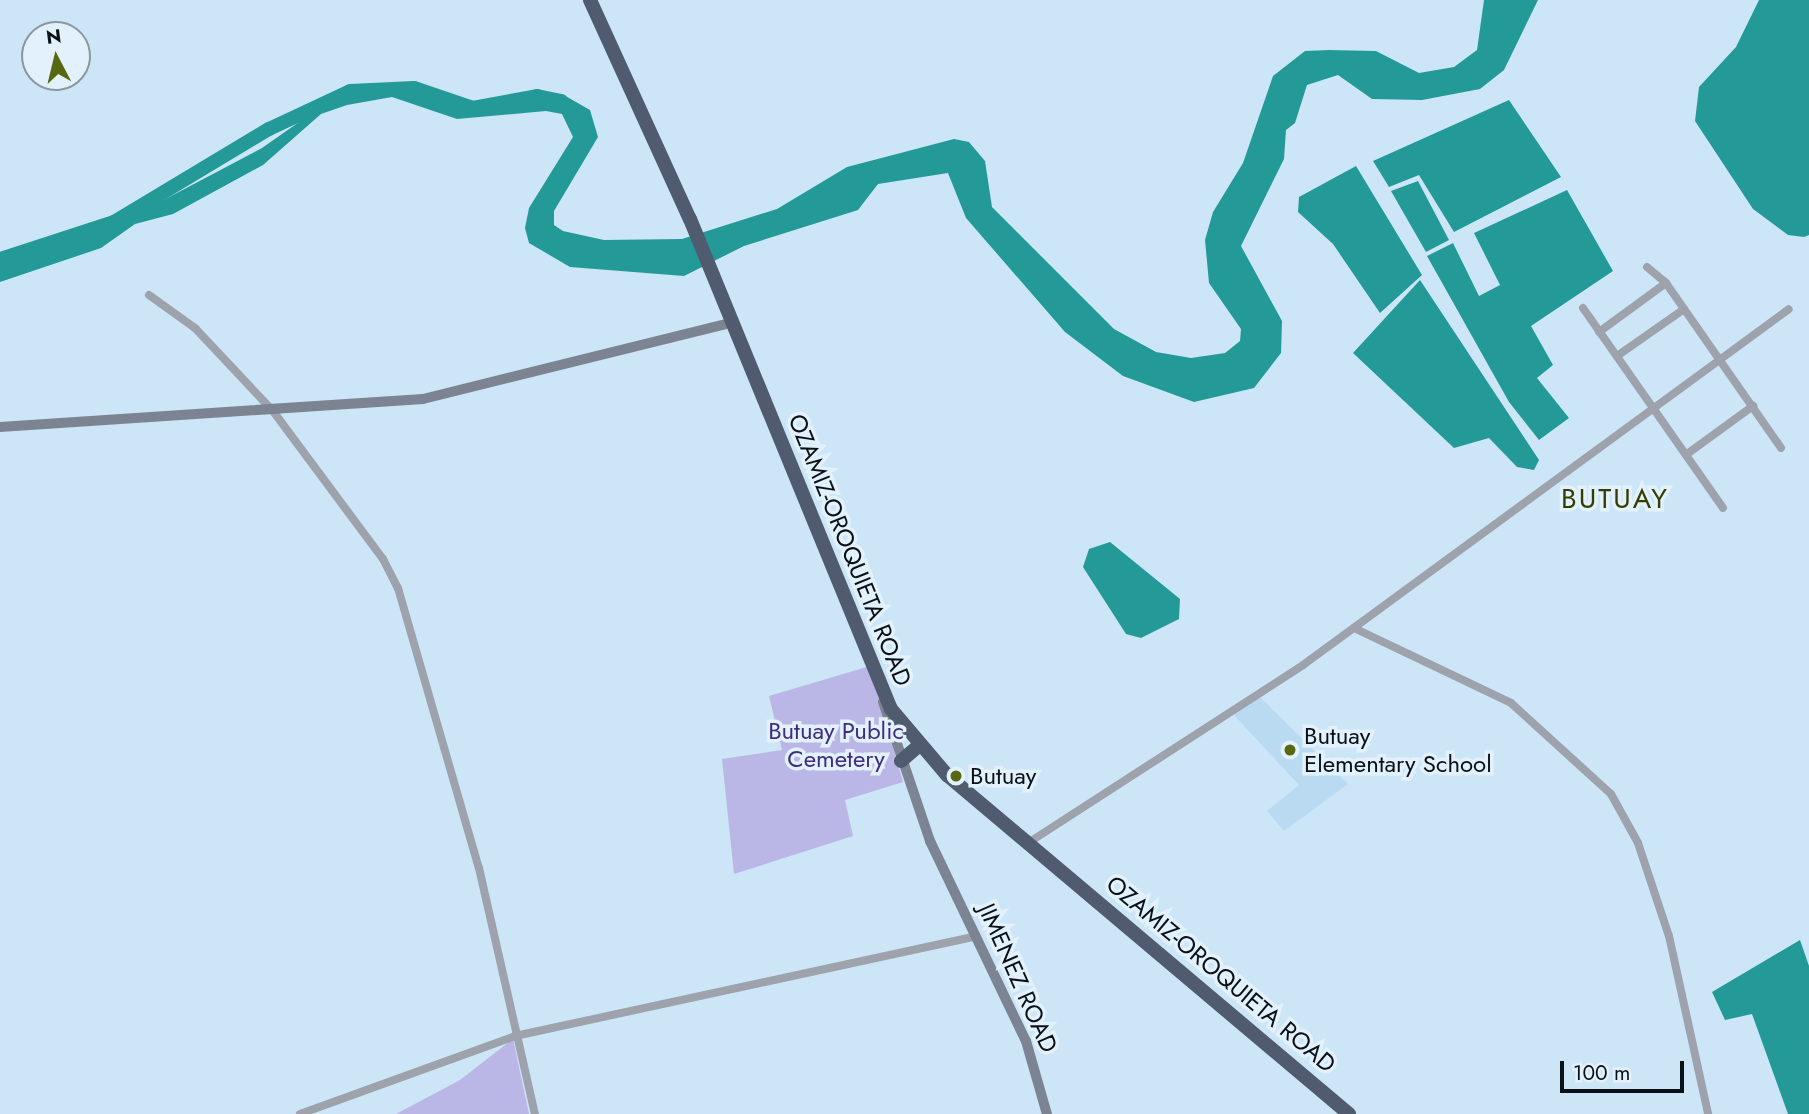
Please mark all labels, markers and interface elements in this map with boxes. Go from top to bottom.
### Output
north arrow [21,21,91,91]
text: N [44,22,63,51]
street label: OZAMIZ-OROQUIETA ROAD [782,410,918,690]
district label: BUTUAY [1562,482,1668,516]
park label: Butuay Public Cemetery [768,717,904,773]
place label: Butuay Elementary School [1304,722,1492,778]
marker: Butuay Elementary School [1282,742,1298,758]
place label: Butuay [970,762,1036,790]
marker: Butuay [948,768,964,784]
street label: OZAMIZ-OROQUIETA ROAD [1100,870,1342,1078]
street label: JIMENEZ ROAD [972,899,1064,1057]
scale bar [1564,1048,1688,1092]
text: 100 m [1573,1058,1630,1088]

